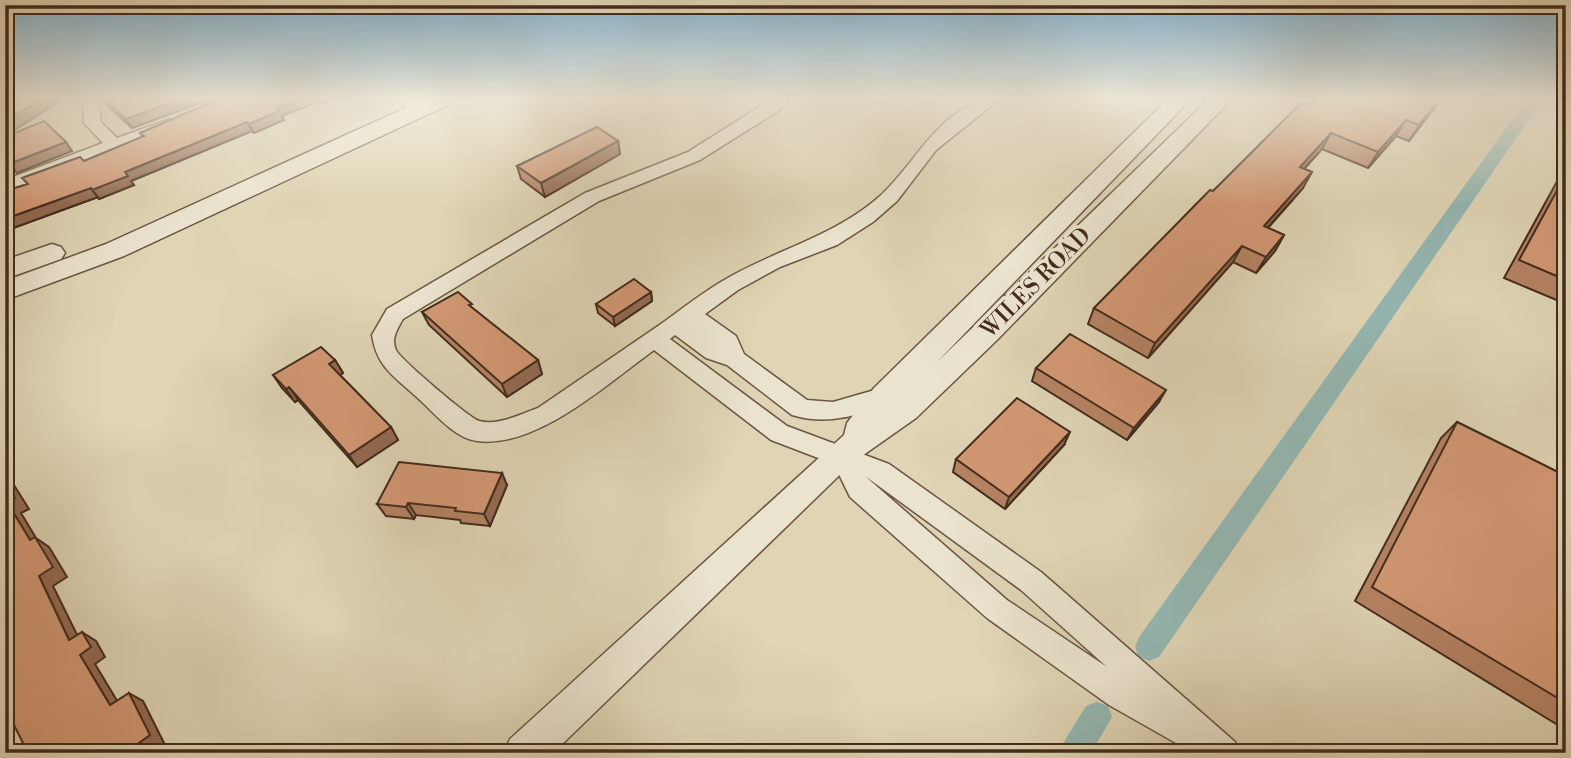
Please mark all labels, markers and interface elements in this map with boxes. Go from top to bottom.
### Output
street label: WILES ROAD [974,222,1097,345]

